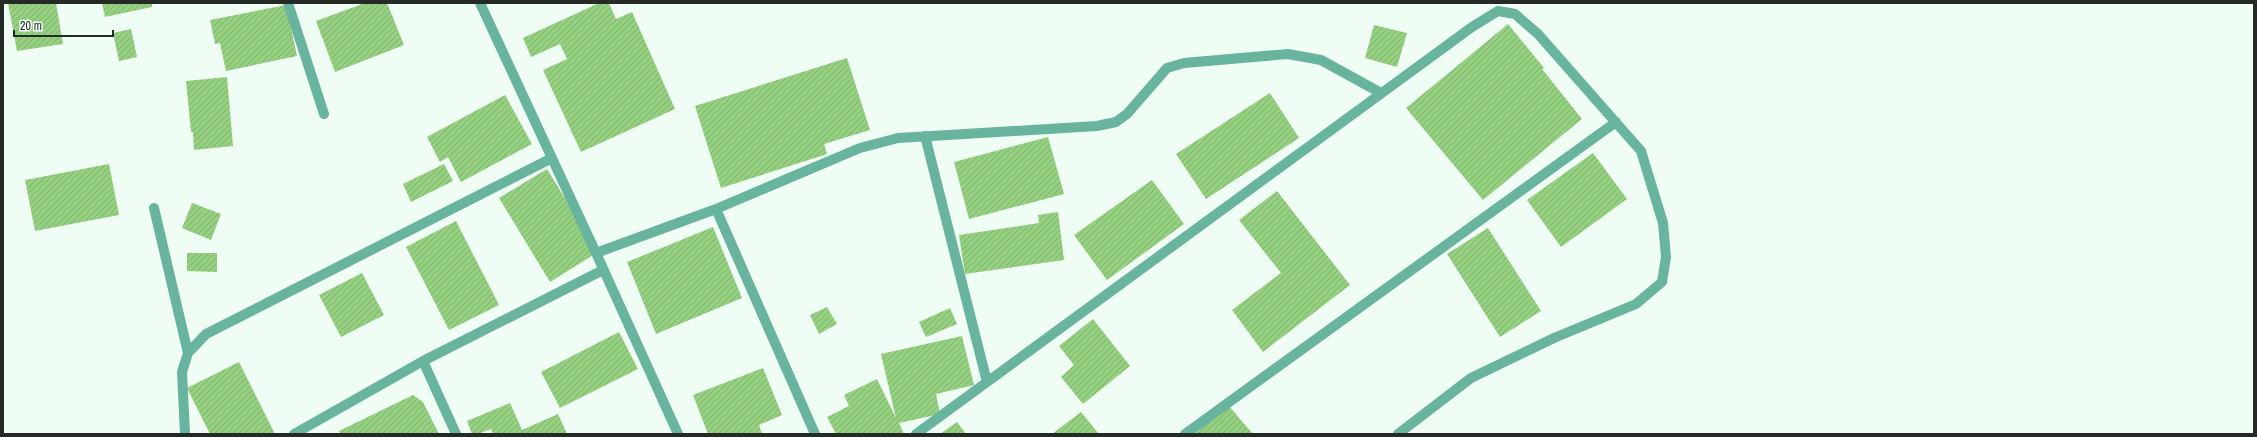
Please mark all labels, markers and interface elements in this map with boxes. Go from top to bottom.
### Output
scale bar [14,12,113,38]
text: 20 m [20,18,42,34]

